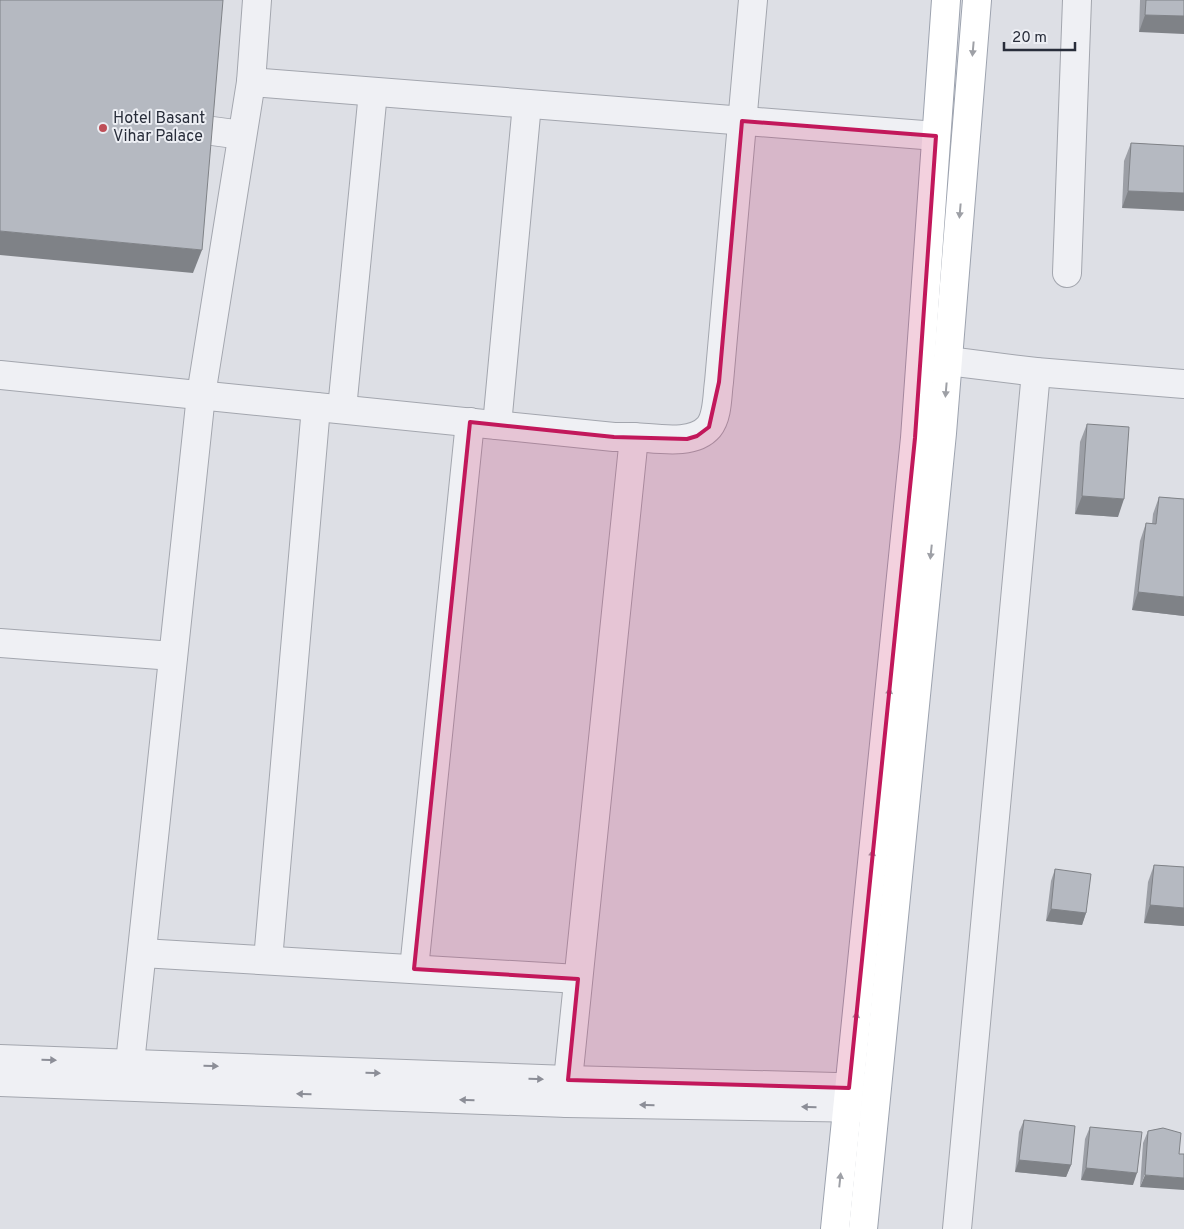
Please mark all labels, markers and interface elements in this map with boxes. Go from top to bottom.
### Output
scale bar [1004,20,1075,52]
text: 20 m [1012,29,1047,48]
one-way arrow [969,41,977,57]
place label: Hotel Basant Vihar Palace [113,109,205,147]
marker: Hotel Basant Vihar Palace [97,122,109,134]
one-way arrow [956,203,964,219]
one-way arrow [942,382,950,398]
one-way arrow [926,544,934,560]
one-way arrow [885,687,893,703]
one-way arrow [868,849,876,865]
one-way arrow [852,1010,860,1026]
one-way arrow [41,1057,57,1065]
one-way arrow [203,1063,219,1071]
one-way arrow [366,1069,382,1077]
one-way arrow [528,1075,544,1083]
one-way arrow [296,1089,312,1097]
one-way arrow [458,1095,474,1103]
one-way arrow [638,1101,654,1109]
one-way arrow [801,1103,817,1111]
one-way arrow [836,1172,844,1188]

